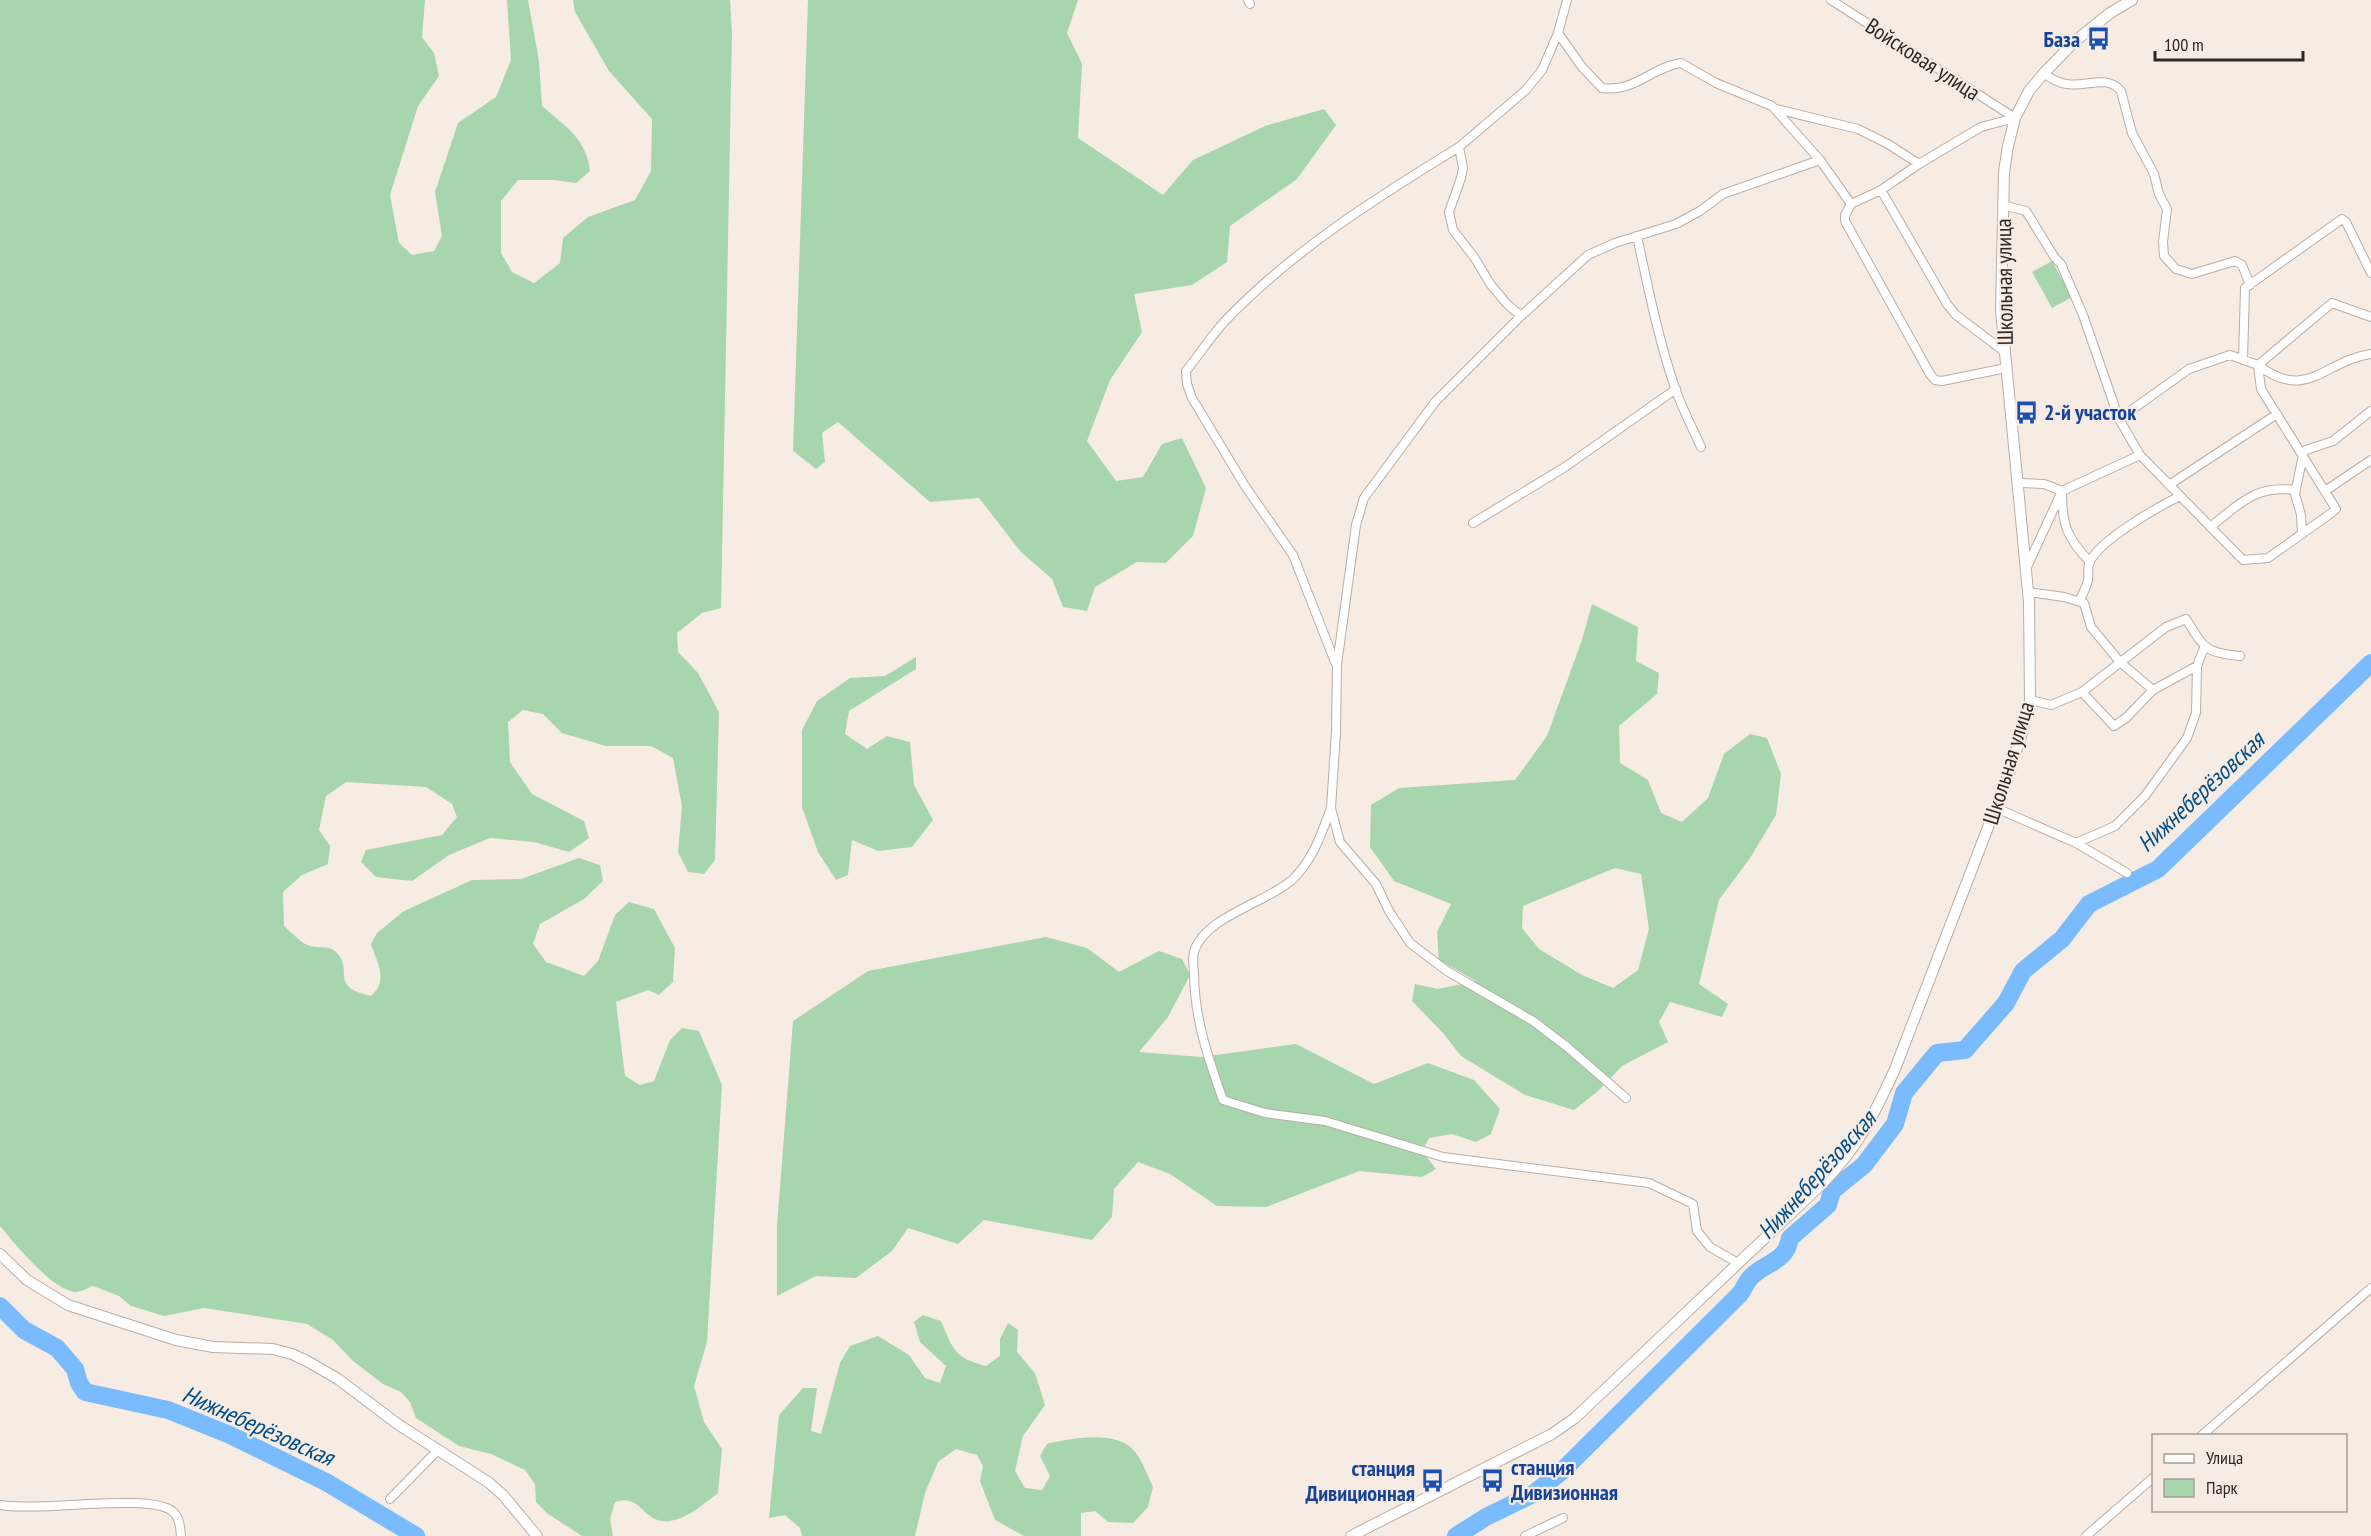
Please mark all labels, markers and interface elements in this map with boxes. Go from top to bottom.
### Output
street label: Войсковая улица [1860,12,1986,106]
scale bar [2155,24,2304,62]
place label: База [2044,25,2080,53]
bus stop icon: База [2085,26,2111,52]
text: 100 m [2164,33,2204,56]
street label: Школьная улица [1989,218,2019,346]
place label: 2-й участок [2044,398,2137,426]
bus stop icon: 2-й участок [2013,399,2039,425]
street label: Школьная улица [1976,698,2040,828]
water label: Нижнеберёзовская [2131,724,2272,858]
water label: Нижнеберёзовская [1751,1103,1884,1245]
water label: Нижнеберёзовская [178,1378,340,1473]
legend [2152,1434,2347,1512]
text: Улица [2206,1446,2243,1469]
place label: станция Дивизионная [1511,1453,1618,1506]
place label: станция Дивиционная [1306,1454,1415,1507]
bus stop icon: станция Дивизионная [1480,1467,1506,1493]
bus stop icon: станция Дивиционная [1420,1468,1446,1494]
text: Парк [2206,1476,2237,1499]

